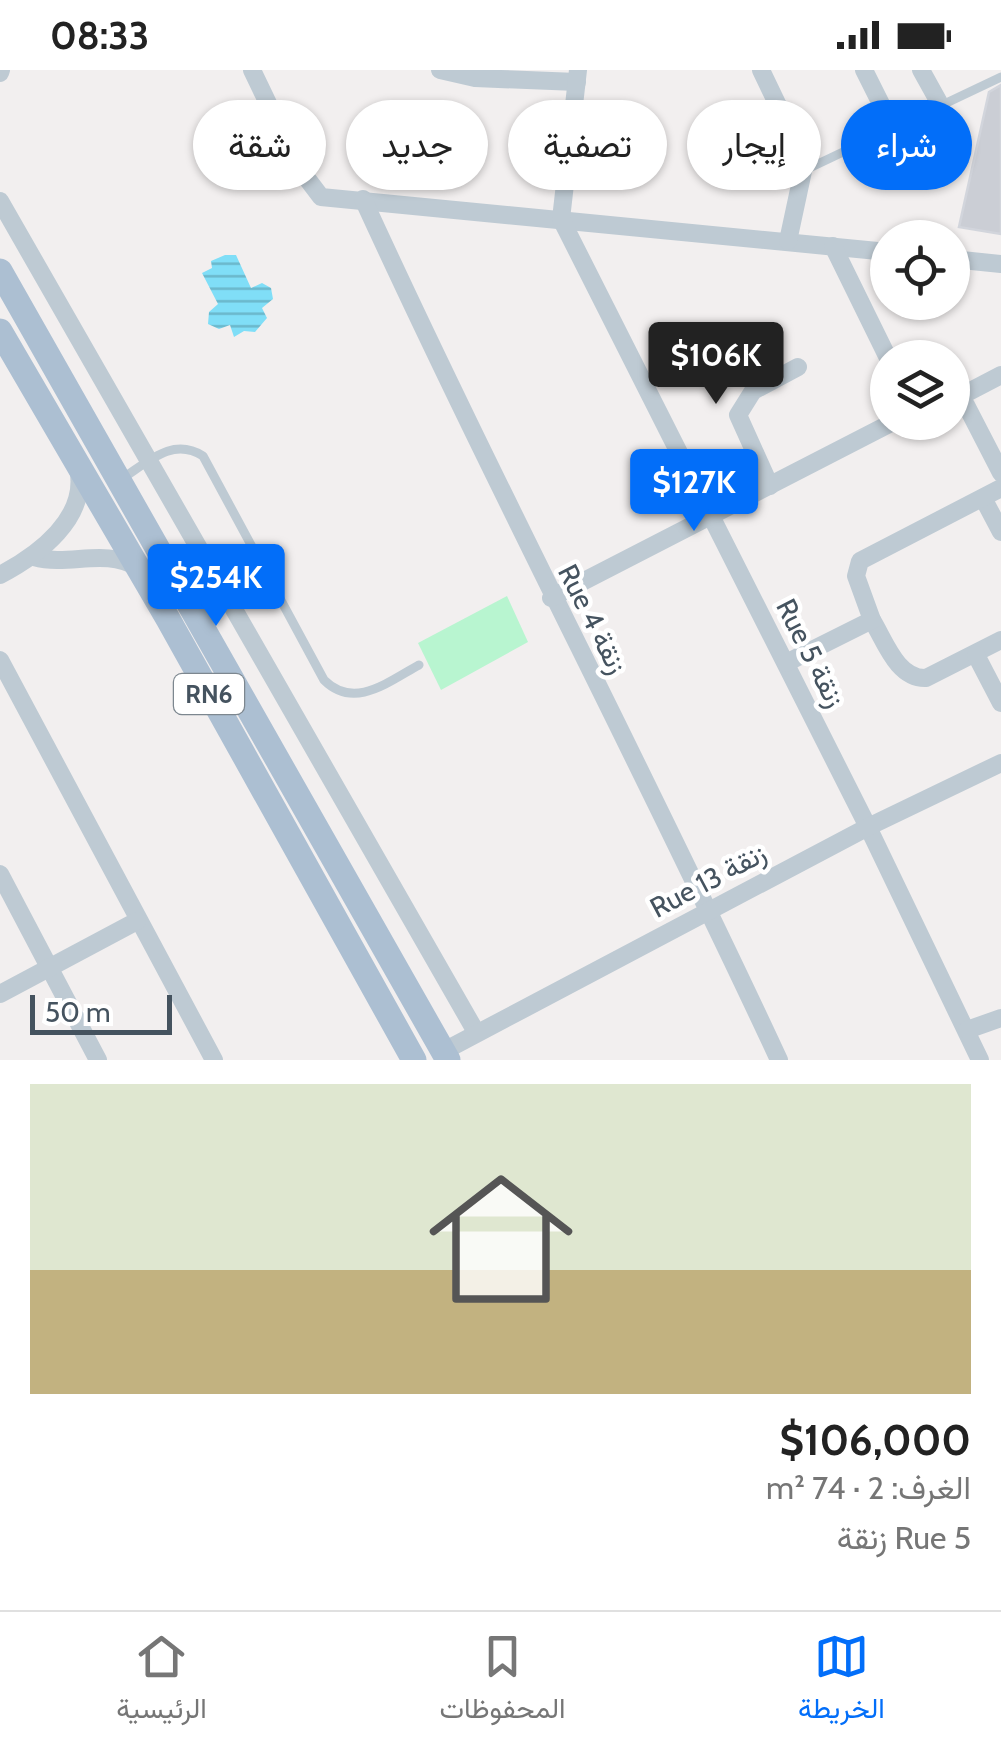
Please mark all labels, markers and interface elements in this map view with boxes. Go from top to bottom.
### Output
text: 08:33 [50,12,149,59]
chip: شقة [193,100,326,190]
chip: جديد [346,100,488,190]
chip: تصفية [508,100,667,190]
chip: إيجار [687,100,821,190]
chip: شراء [841,100,972,190]
map controls [870,220,970,440]
button: locate [870,220,970,320]
pin: $106K [646,322,786,407]
text: $106K [670,335,762,374]
button: layers [870,340,970,440]
pin: $127K [624,449,764,534]
text: $127K [652,462,736,501]
pin: $254K [146,544,286,629]
text: $254K [170,557,262,596]
street label: Rue 4 زنقة [550,559,635,680]
street label: Rue 5 زنقة [768,593,853,713]
road number: RN6 [174,674,244,714]
street label: Rue 13 زنقة [644,835,772,926]
scale bar [30,990,172,1034]
text: 50 m [45,995,111,1029]
icon: home [411,1149,591,1329]
text: $106,000 [780,1414,971,1466]
text: الغرف: 2 · 74 m² [766,1468,971,1507]
text: Rue 5 زنقة [837,1518,971,1557]
tab: الرئيسية [116,1629,207,1733]
tab: المحفوظات [439,1629,566,1733]
tab: الخريطة [798,1629,885,1733]

